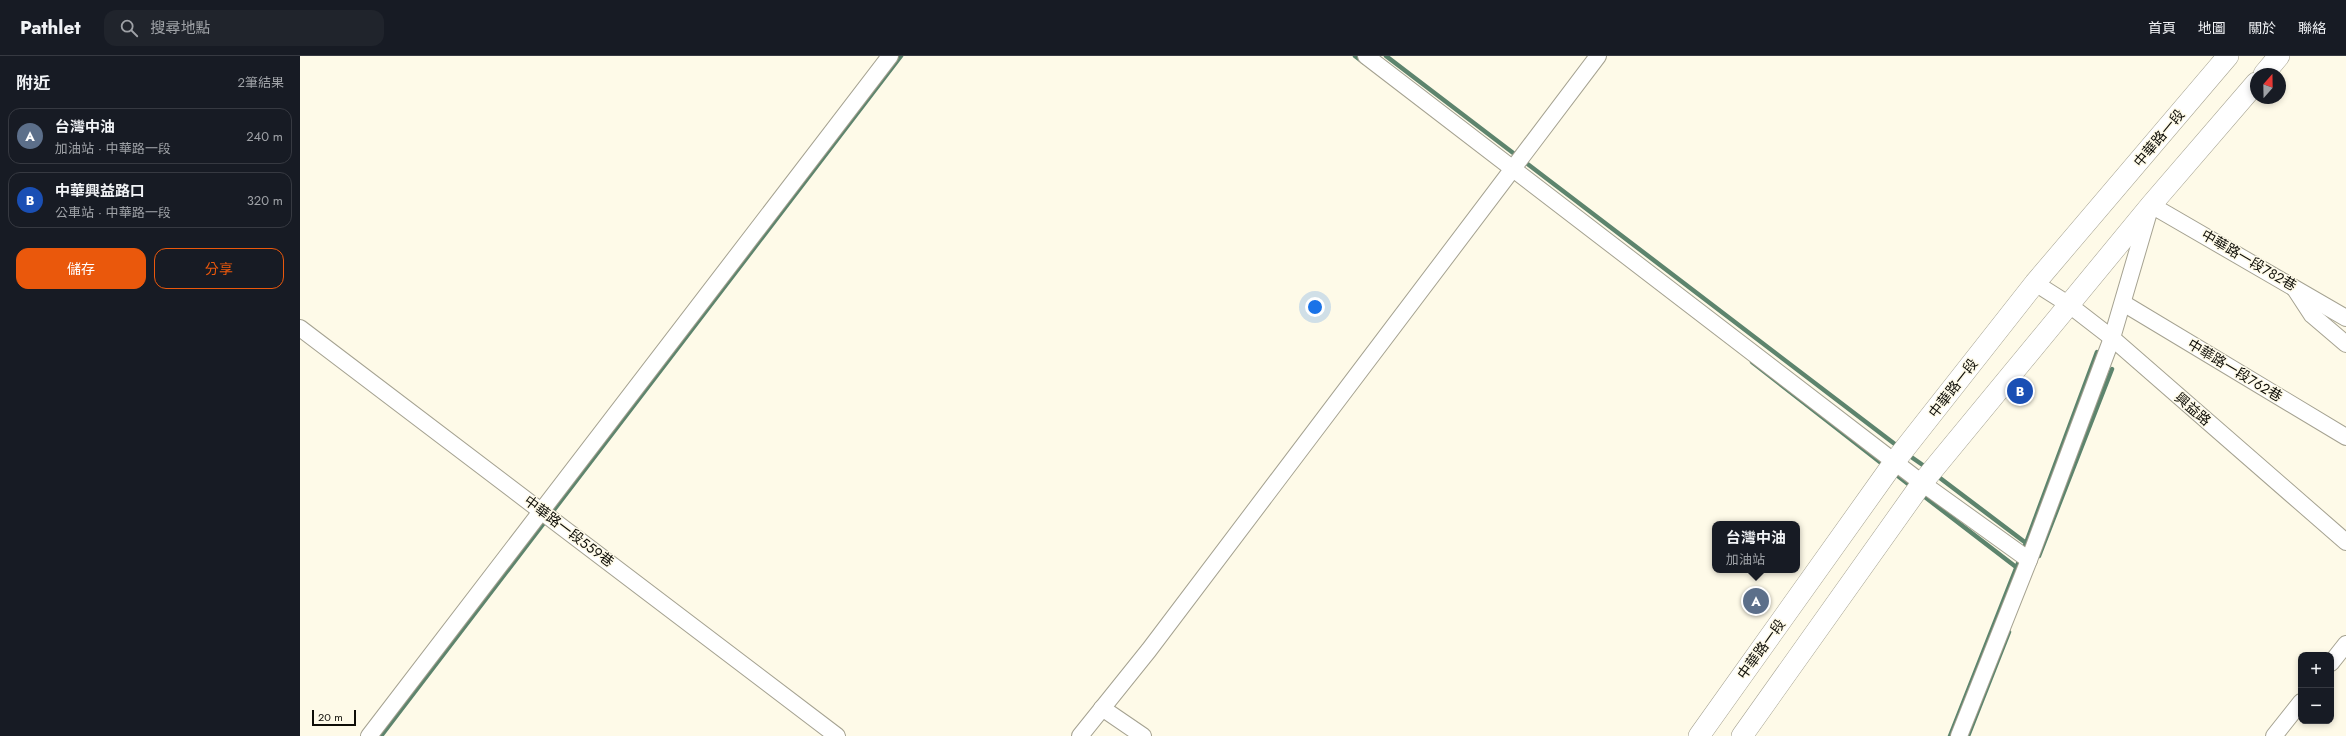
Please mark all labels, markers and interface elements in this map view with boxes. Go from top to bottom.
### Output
search box [104,10,384,46]
text: Pathlet [20,14,80,41]
icon: search [118,17,140,39]
text: 搜尋地點 [150,17,210,39]
text: 首頁 [2148,18,2176,38]
text: 地圖 [2198,18,2226,38]
text: 關於 [2248,18,2276,38]
text: 聯絡 [2298,18,2326,38]
north arrow [2250,68,2286,104]
text: 附近 [16,71,50,95]
text: 2筆結果 [238,73,284,92]
street label: 中華路一段 [2129,105,2189,171]
text: 台灣中油 [55,116,115,138]
text: A [25,127,35,146]
text: 240 m [246,127,283,146]
text: 加油站 · 中華路一段 [55,139,171,158]
text: 中華興益路口 [55,180,145,202]
text: B [26,191,34,210]
text: 320 m [247,191,283,210]
text: 公車站 · 中華路一段 [55,203,171,222]
street label: 中華路一段782巷 [2198,225,2300,295]
button: 儲存 [16,248,146,289]
button: 分享 [154,248,284,289]
your location [1305,297,1325,317]
street label: 中華路一段762巷 [2184,334,2286,406]
street label: 中華路一段 [1924,354,1982,422]
pin: B [2007,376,2033,406]
street label: 興益路 [2171,388,2215,430]
street label: 中華路一段559巷 [520,491,618,571]
popup [1712,521,1800,573]
text: 台灣中油 [1726,527,1786,549]
text: 加油站 [1726,550,1765,569]
pin: A [1743,586,1769,616]
street label: 中華路一段 [1732,615,1790,683]
map controls [2298,652,2334,724]
button: + [2298,652,2334,688]
button: − [2298,688,2334,724]
scale bar [312,708,356,727]
text: 20 m [318,709,343,725]

